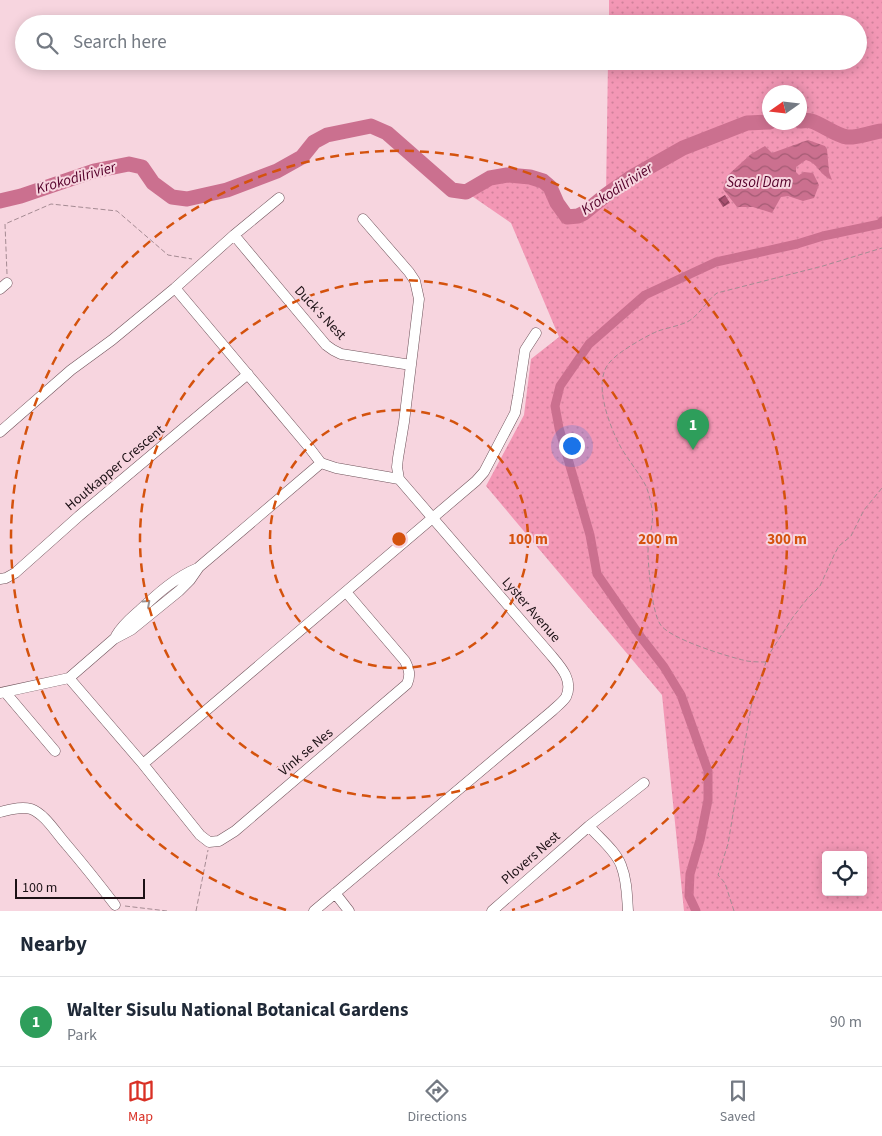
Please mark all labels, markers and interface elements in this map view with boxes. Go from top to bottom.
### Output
search box [15,15,867,70]
icon: search [33,29,61,57]
text: Search here [73,29,167,56]
north arrow [762,85,807,130]
water label: Krokodilrivier [34,156,119,199]
water label: Krokodilrivier [577,157,658,220]
water label: Sasol Dam [726,172,792,193]
street label: Duck's Nest [290,281,351,345]
pin: 1 [677,409,709,450]
street label: Houtkapper Crescent [61,420,169,516]
your location [559,433,585,459]
text: 100 m [508,529,548,550]
text: 200 m [638,529,678,550]
text: 300 m [767,529,807,550]
centre of rings [390,530,408,548]
street label: Lyster Avenue [497,573,565,647]
one-way arrow [141,601,150,609]
street label: Vink se Nes [274,723,338,781]
street label: Plovers Nest [497,827,565,889]
map controls [822,851,867,896]
button: locate [822,851,867,896]
scale bar [15,876,145,899]
text: 100 m [22,878,57,898]
text: Nearby [20,929,87,959]
text: Walter Sisulu National Botanical Gardens [67,997,408,1024]
text: 1 [32,1011,40,1033]
text: 90 m [830,1011,862,1033]
text: Park [67,1024,97,1046]
tab: Map [127,1077,155,1127]
tab: Directions [408,1077,467,1127]
tab: Saved [720,1077,755,1127]

